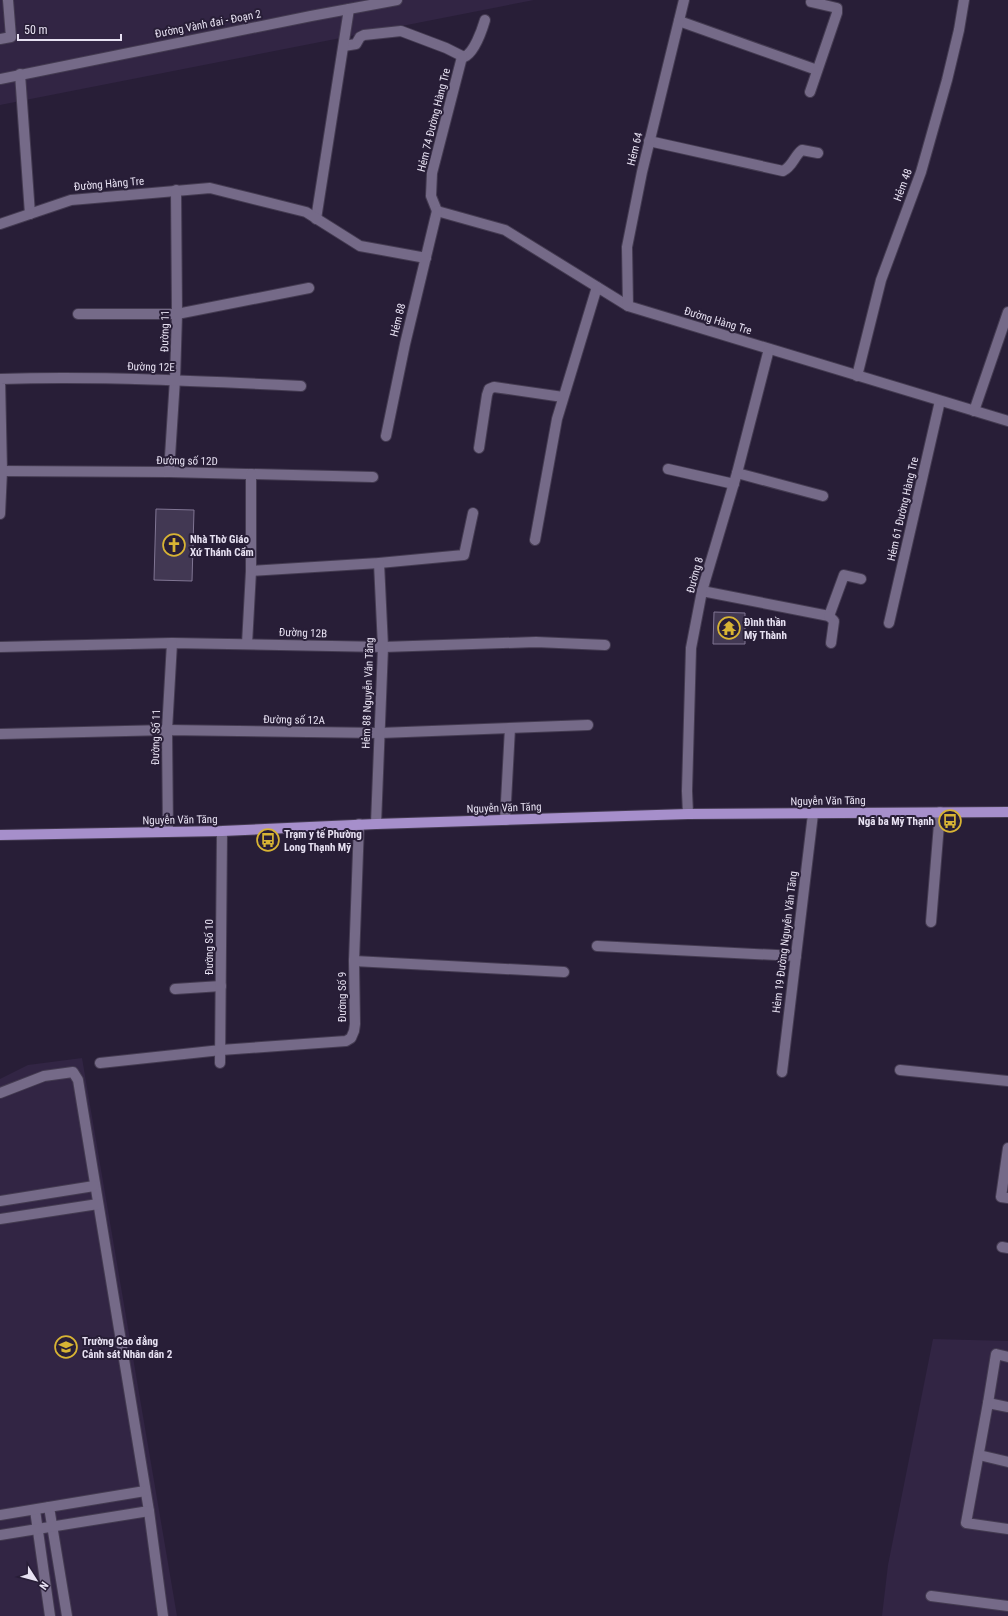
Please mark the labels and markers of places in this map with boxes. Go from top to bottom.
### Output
church icon: Nhà Thờ Giáo Xứ Thánh Cẩm [161,532,187,558]
place label: Nhà Thờ Giáo Xứ Thánh Cẩm [190,533,254,559]
temple icon: Đình thần Mỹ Thành [716,615,742,641]
place label: Đình thần Mỹ Thành [744,616,787,642]
bus stop icon: Ngã ba Mỹ Thạnh [937,808,963,834]
place label: Ngã ba Mỹ Thạnh [858,815,934,828]
bus stop icon: Trạm y tế Phường Long Thạnh Mỹ [255,827,281,853]
place label: Trạm y tế Phường Long Thạnh Mỹ [284,828,362,854]
school or university icon: Trường Cao đẳng Cảnh sát Nhân dân 2 [53,1334,79,1360]
place label: Trường Cao đẳng Cảnh sát Nhân dân 2 [82,1335,173,1361]

